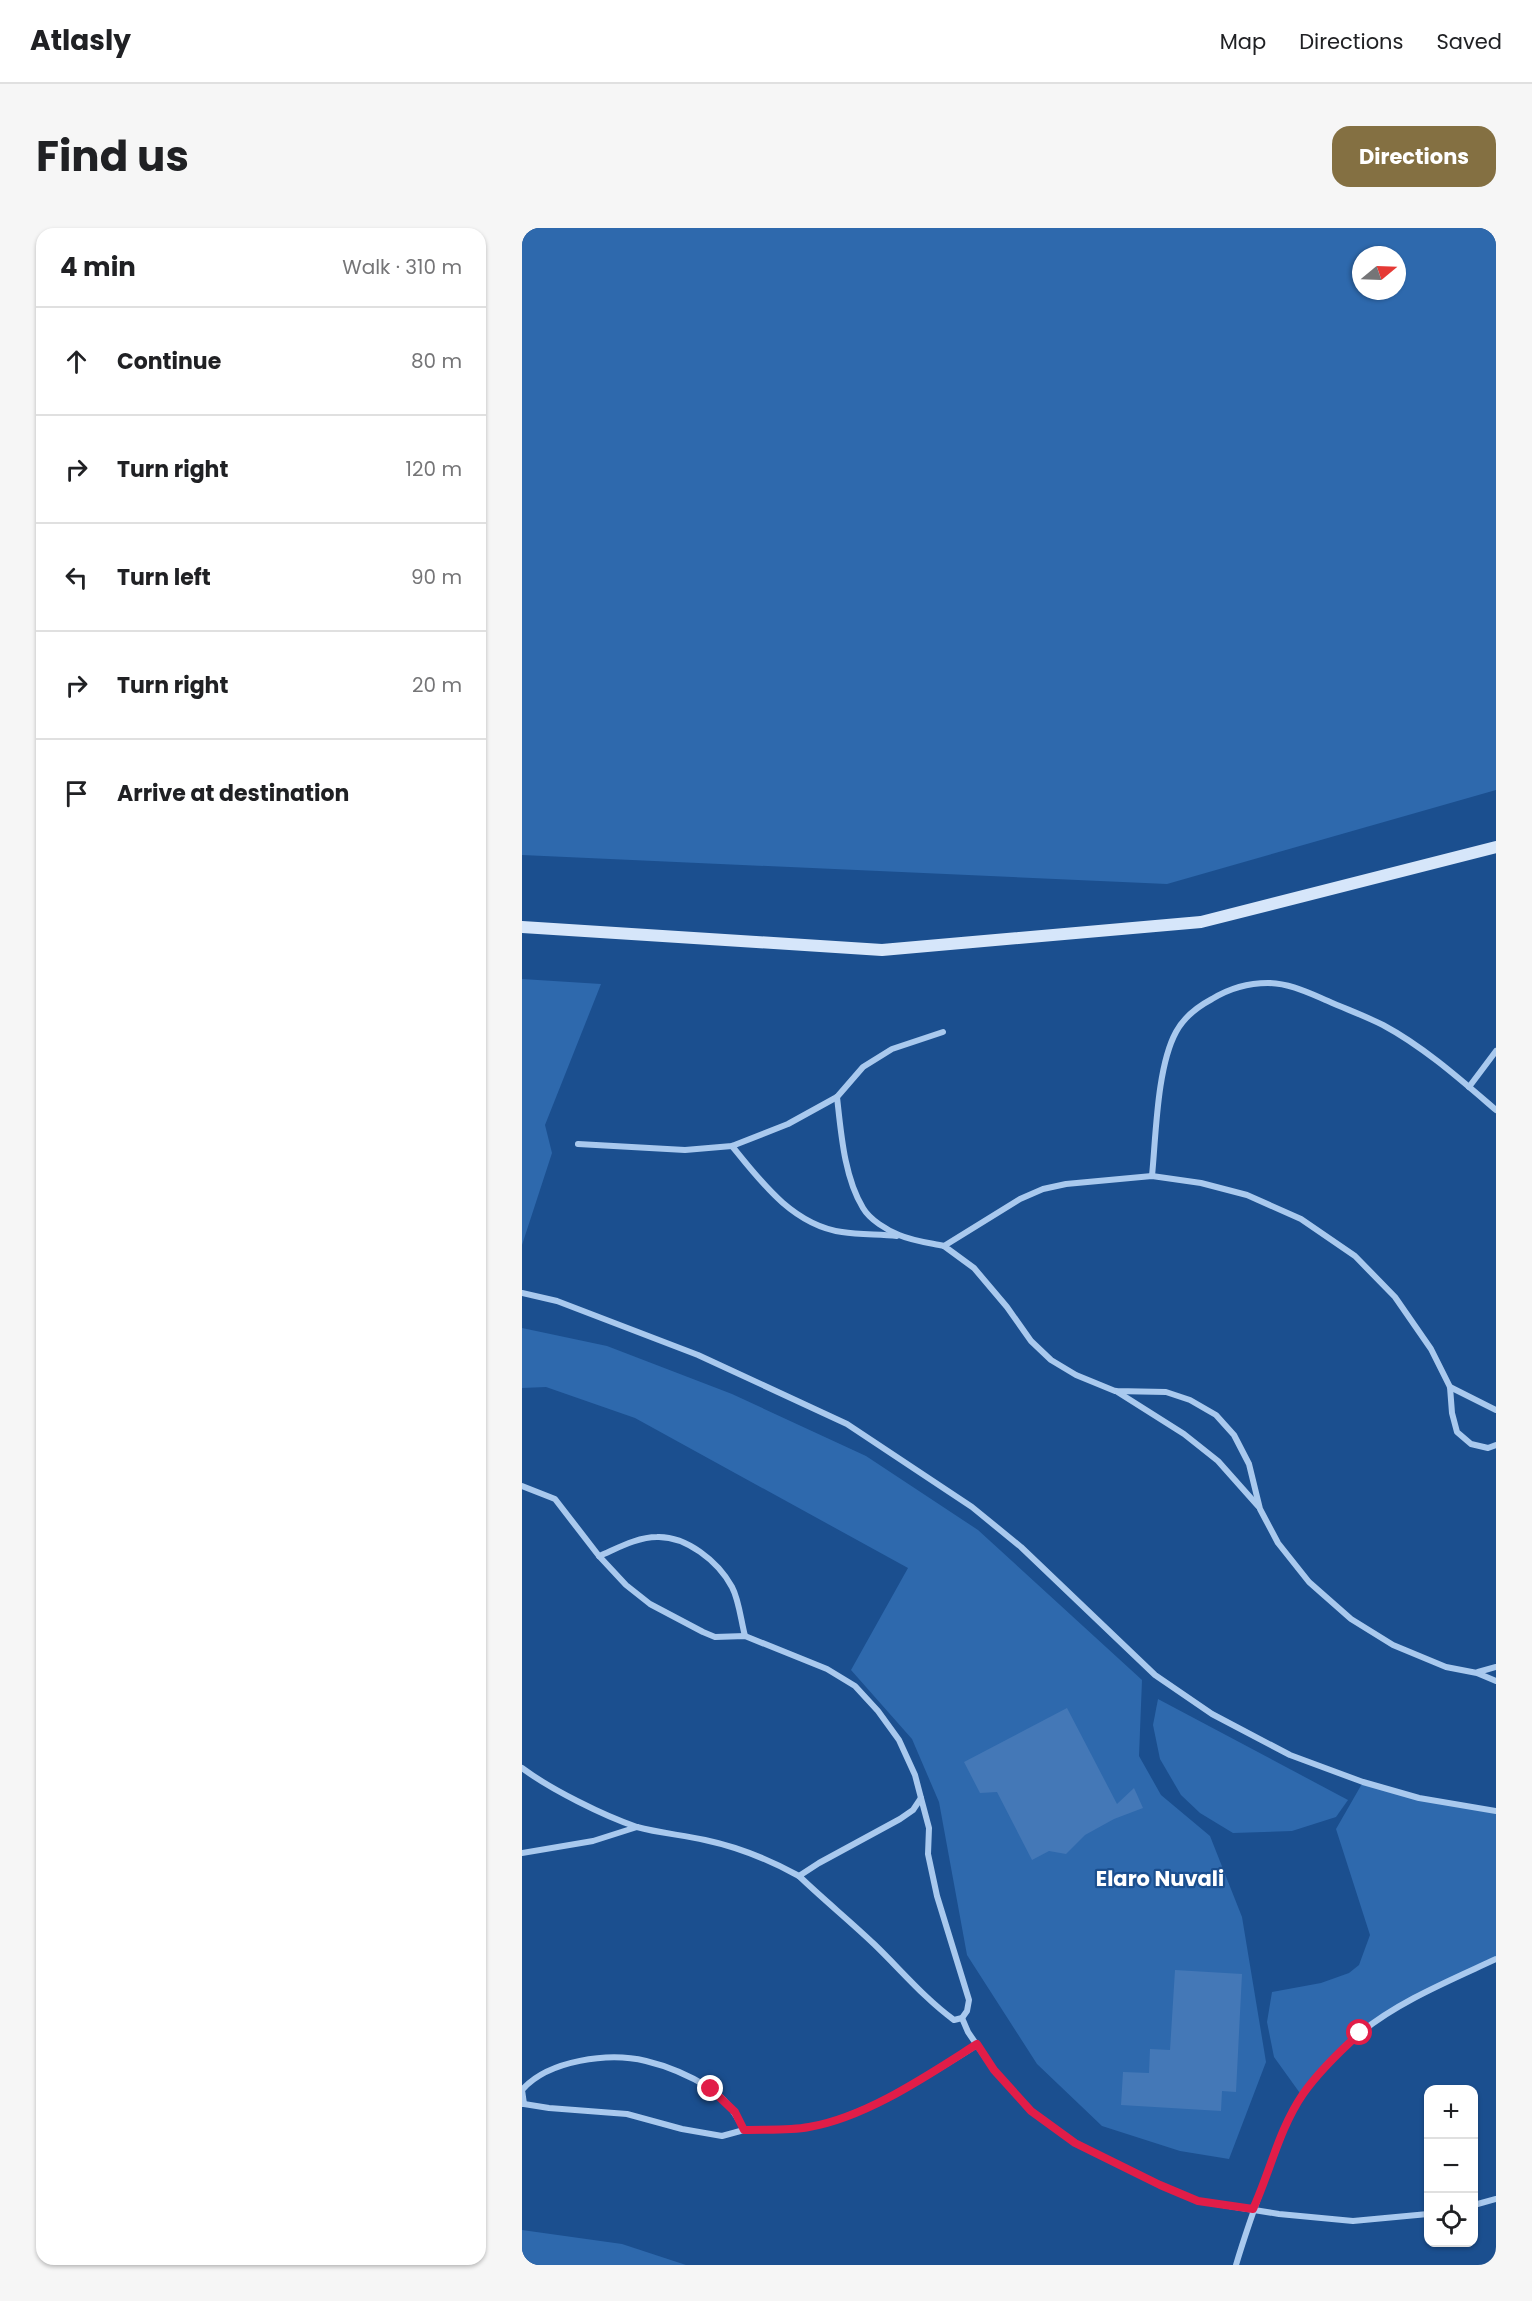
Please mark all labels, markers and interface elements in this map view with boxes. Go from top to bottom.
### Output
text: Atlasly [30,21,131,60]
text: Map [1220,27,1266,56]
text: Directions [1299,27,1403,56]
text: Saved [1436,27,1502,56]
button: Directions [1332,126,1496,187]
text: Find us [36,127,189,186]
north arrow [1352,246,1406,300]
text: 4 min [60,249,136,285]
text: Walk · 310 m [342,253,462,281]
icon: ahead [60,345,93,378]
text: Continue [117,346,221,377]
text: 80 m [411,347,462,375]
icon: right [60,453,93,486]
text: Turn right [117,454,228,485]
text: 120 m [406,455,462,483]
icon: left [60,561,93,594]
text: Turn left [117,562,211,593]
text: 90 m [411,563,462,591]
icon: right [60,669,93,702]
text: Turn right [117,670,228,701]
text: 20 m [412,671,462,699]
icon: arrive [60,777,93,810]
text: Arrive at destination [117,778,349,809]
district label: Elaro Nuvali [1096,1864,1224,1893]
route start [1346,2019,1372,2045]
route end [697,2075,723,2101]
map controls [1424,2085,1478,2247]
button: + [1424,2085,1478,2139]
button: − [1424,2139,1478,2193]
button: locate [1424,2193,1478,2247]

